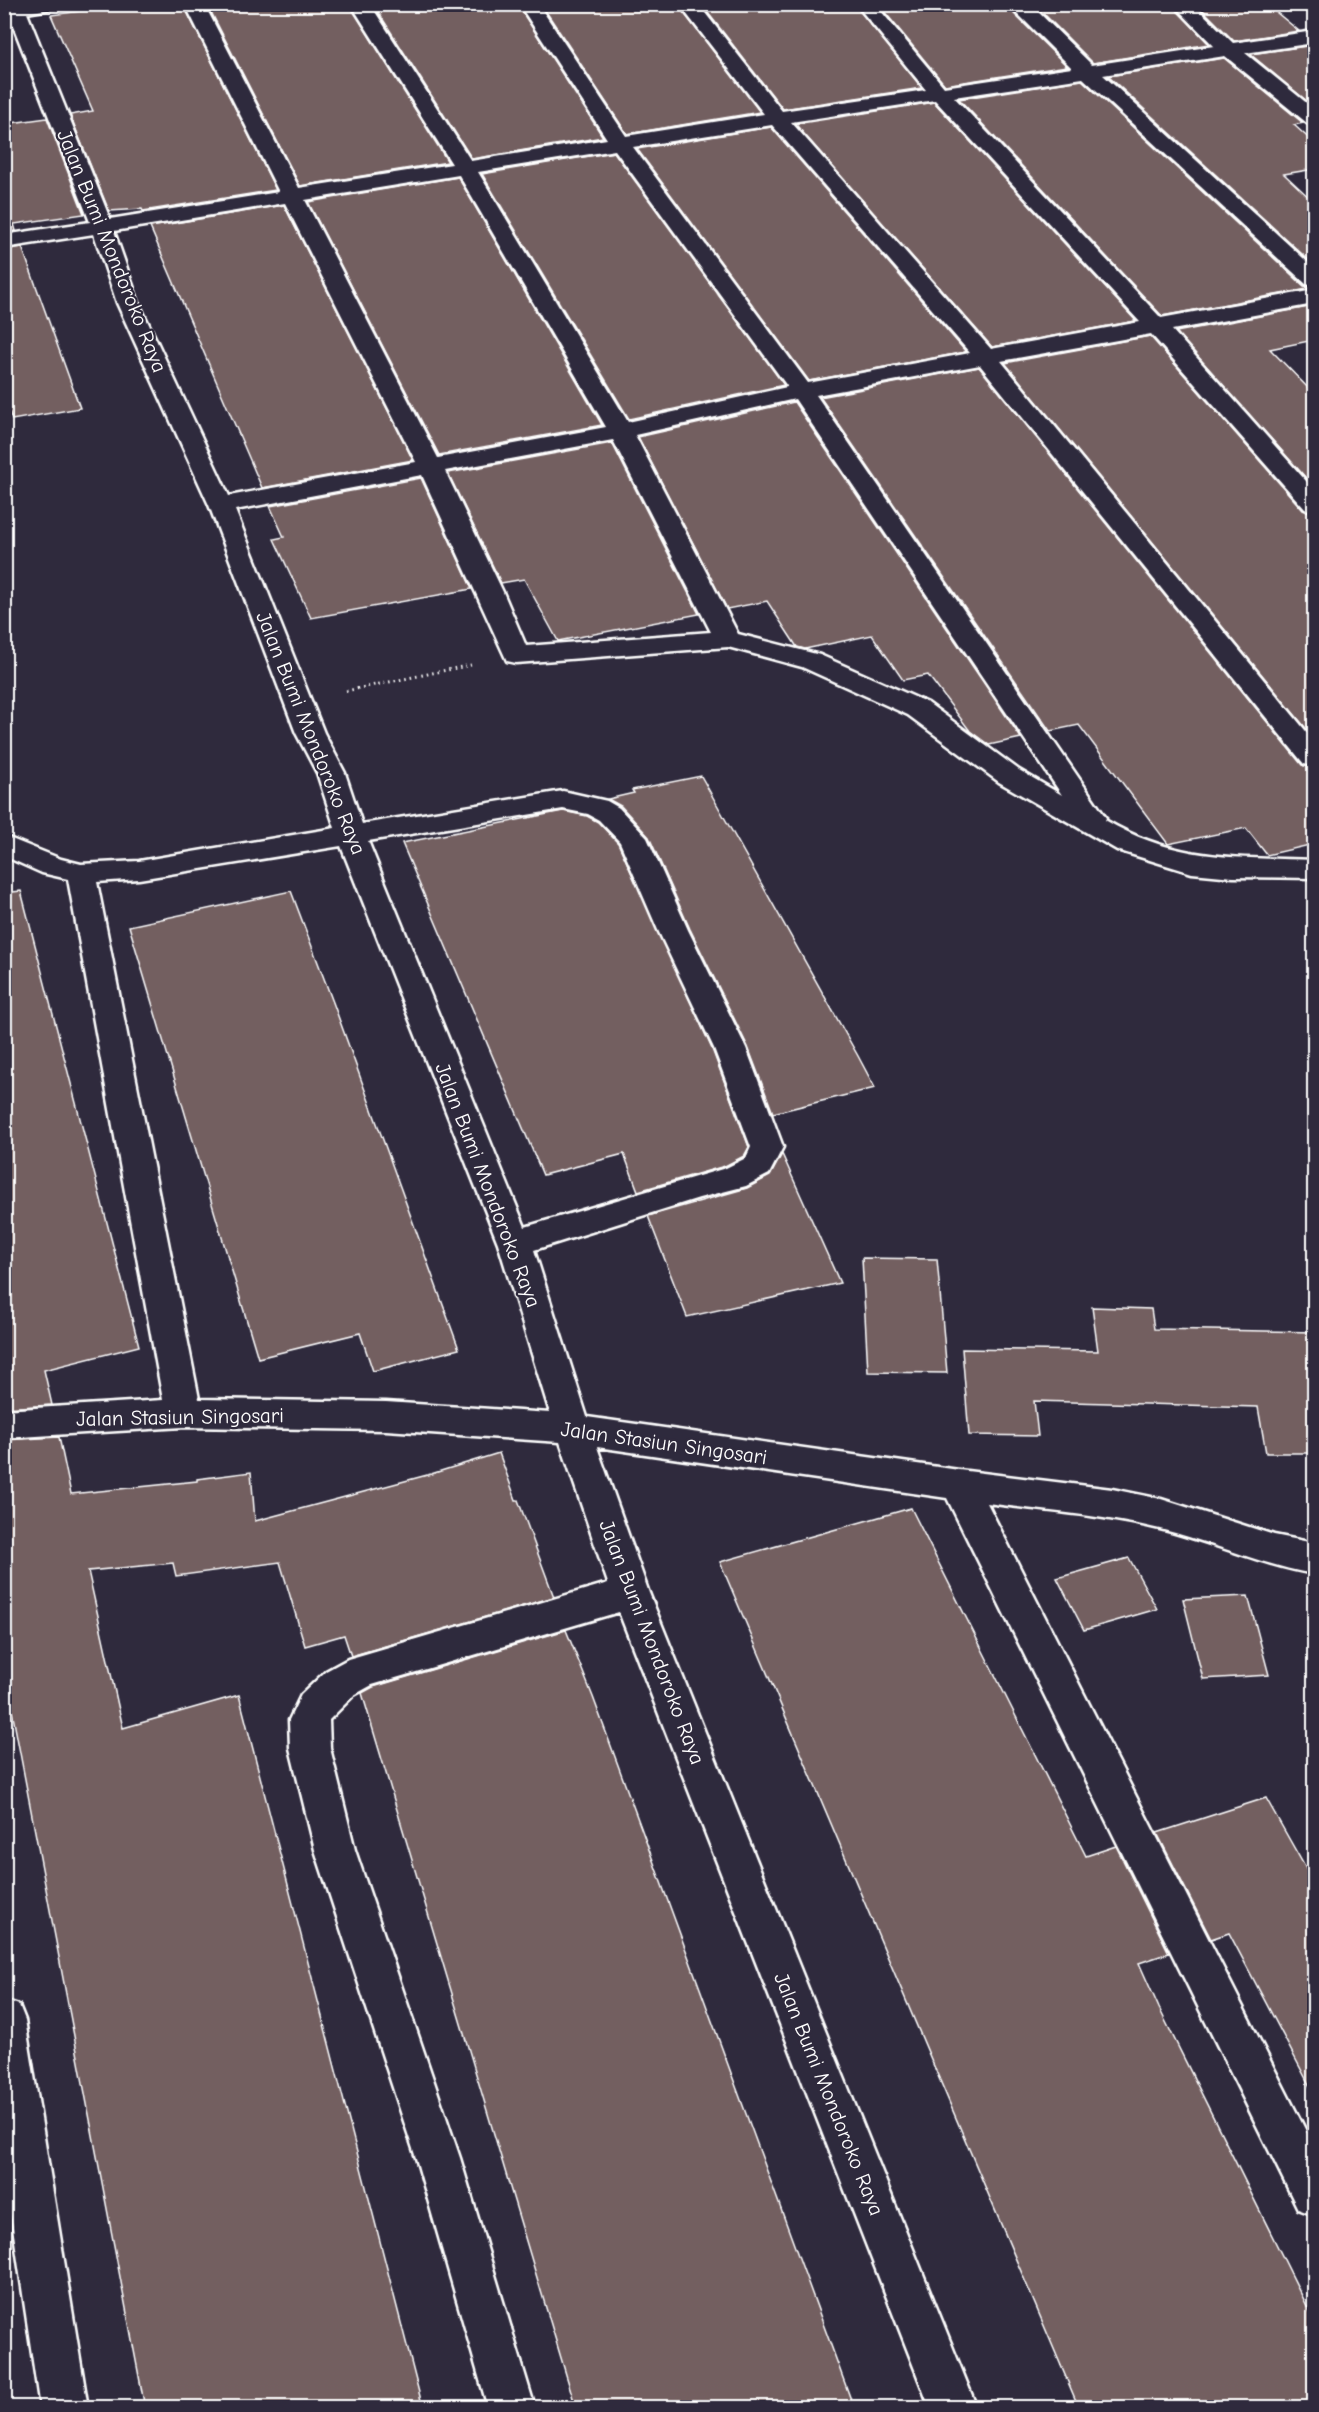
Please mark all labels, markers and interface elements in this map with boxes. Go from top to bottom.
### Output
street label: Jalan Bumi Mondoroko Raya [52,126,172,376]
street label: Jalan Bumi Mondoroko Raya [251,608,371,858]
street label: Jalan Bumi Mondoroko Raya [430,1059,546,1311]
street label: Jalan Stasiun Singosari [76,1403,284,1431]
street label: Jalan Stasiun Singosari [559,1417,769,1469]
street label: Jalan Bumi Mondoroko Raya [594,1516,710,1768]
street label: Jalan Bumi Mondoroko Raya [769,1969,889,2219]

